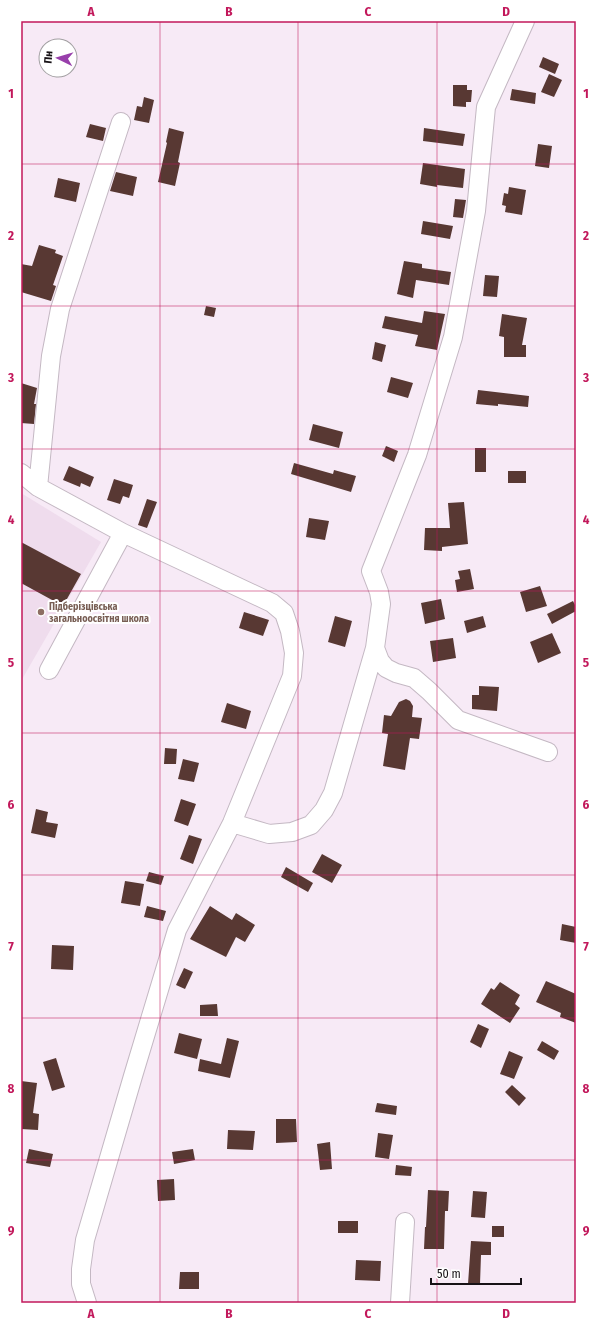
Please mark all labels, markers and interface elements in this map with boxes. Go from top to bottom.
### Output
text: A [86,4,95,19]
text: B [225,4,233,19]
text: C [365,4,372,19]
text: D [502,4,510,19]
north arrow [38,38,78,78]
text: Пн [42,50,56,64]
text: 1 [8,86,14,101]
text: 1 [583,86,589,101]
text: 2 [7,228,14,243]
text: 2 [582,228,589,243]
text: 3 [7,370,14,385]
text: 3 [582,370,589,385]
text: 4 [8,512,15,527]
text: 4 [583,512,590,527]
place label: Підберізцівська загальноосвітня школа [49,601,149,625]
marker: Підберізцівська загальноосвітня школа [36,607,46,617]
text: 5 [8,655,14,670]
text: 5 [583,655,589,670]
text: 6 [8,797,15,812]
text: 6 [583,797,590,812]
text: 7 [8,939,14,954]
text: 7 [583,939,589,954]
text: 8 [8,1081,15,1096]
text: 8 [583,1081,590,1096]
text: 9 [8,1223,15,1238]
text: 9 [583,1223,590,1238]
scale bar [431,1260,521,1286]
text: 50 m [437,1267,461,1281]
text: A [86,1306,95,1321]
text: B [225,1306,233,1321]
text: C [365,1306,372,1321]
text: D [502,1306,510,1321]

